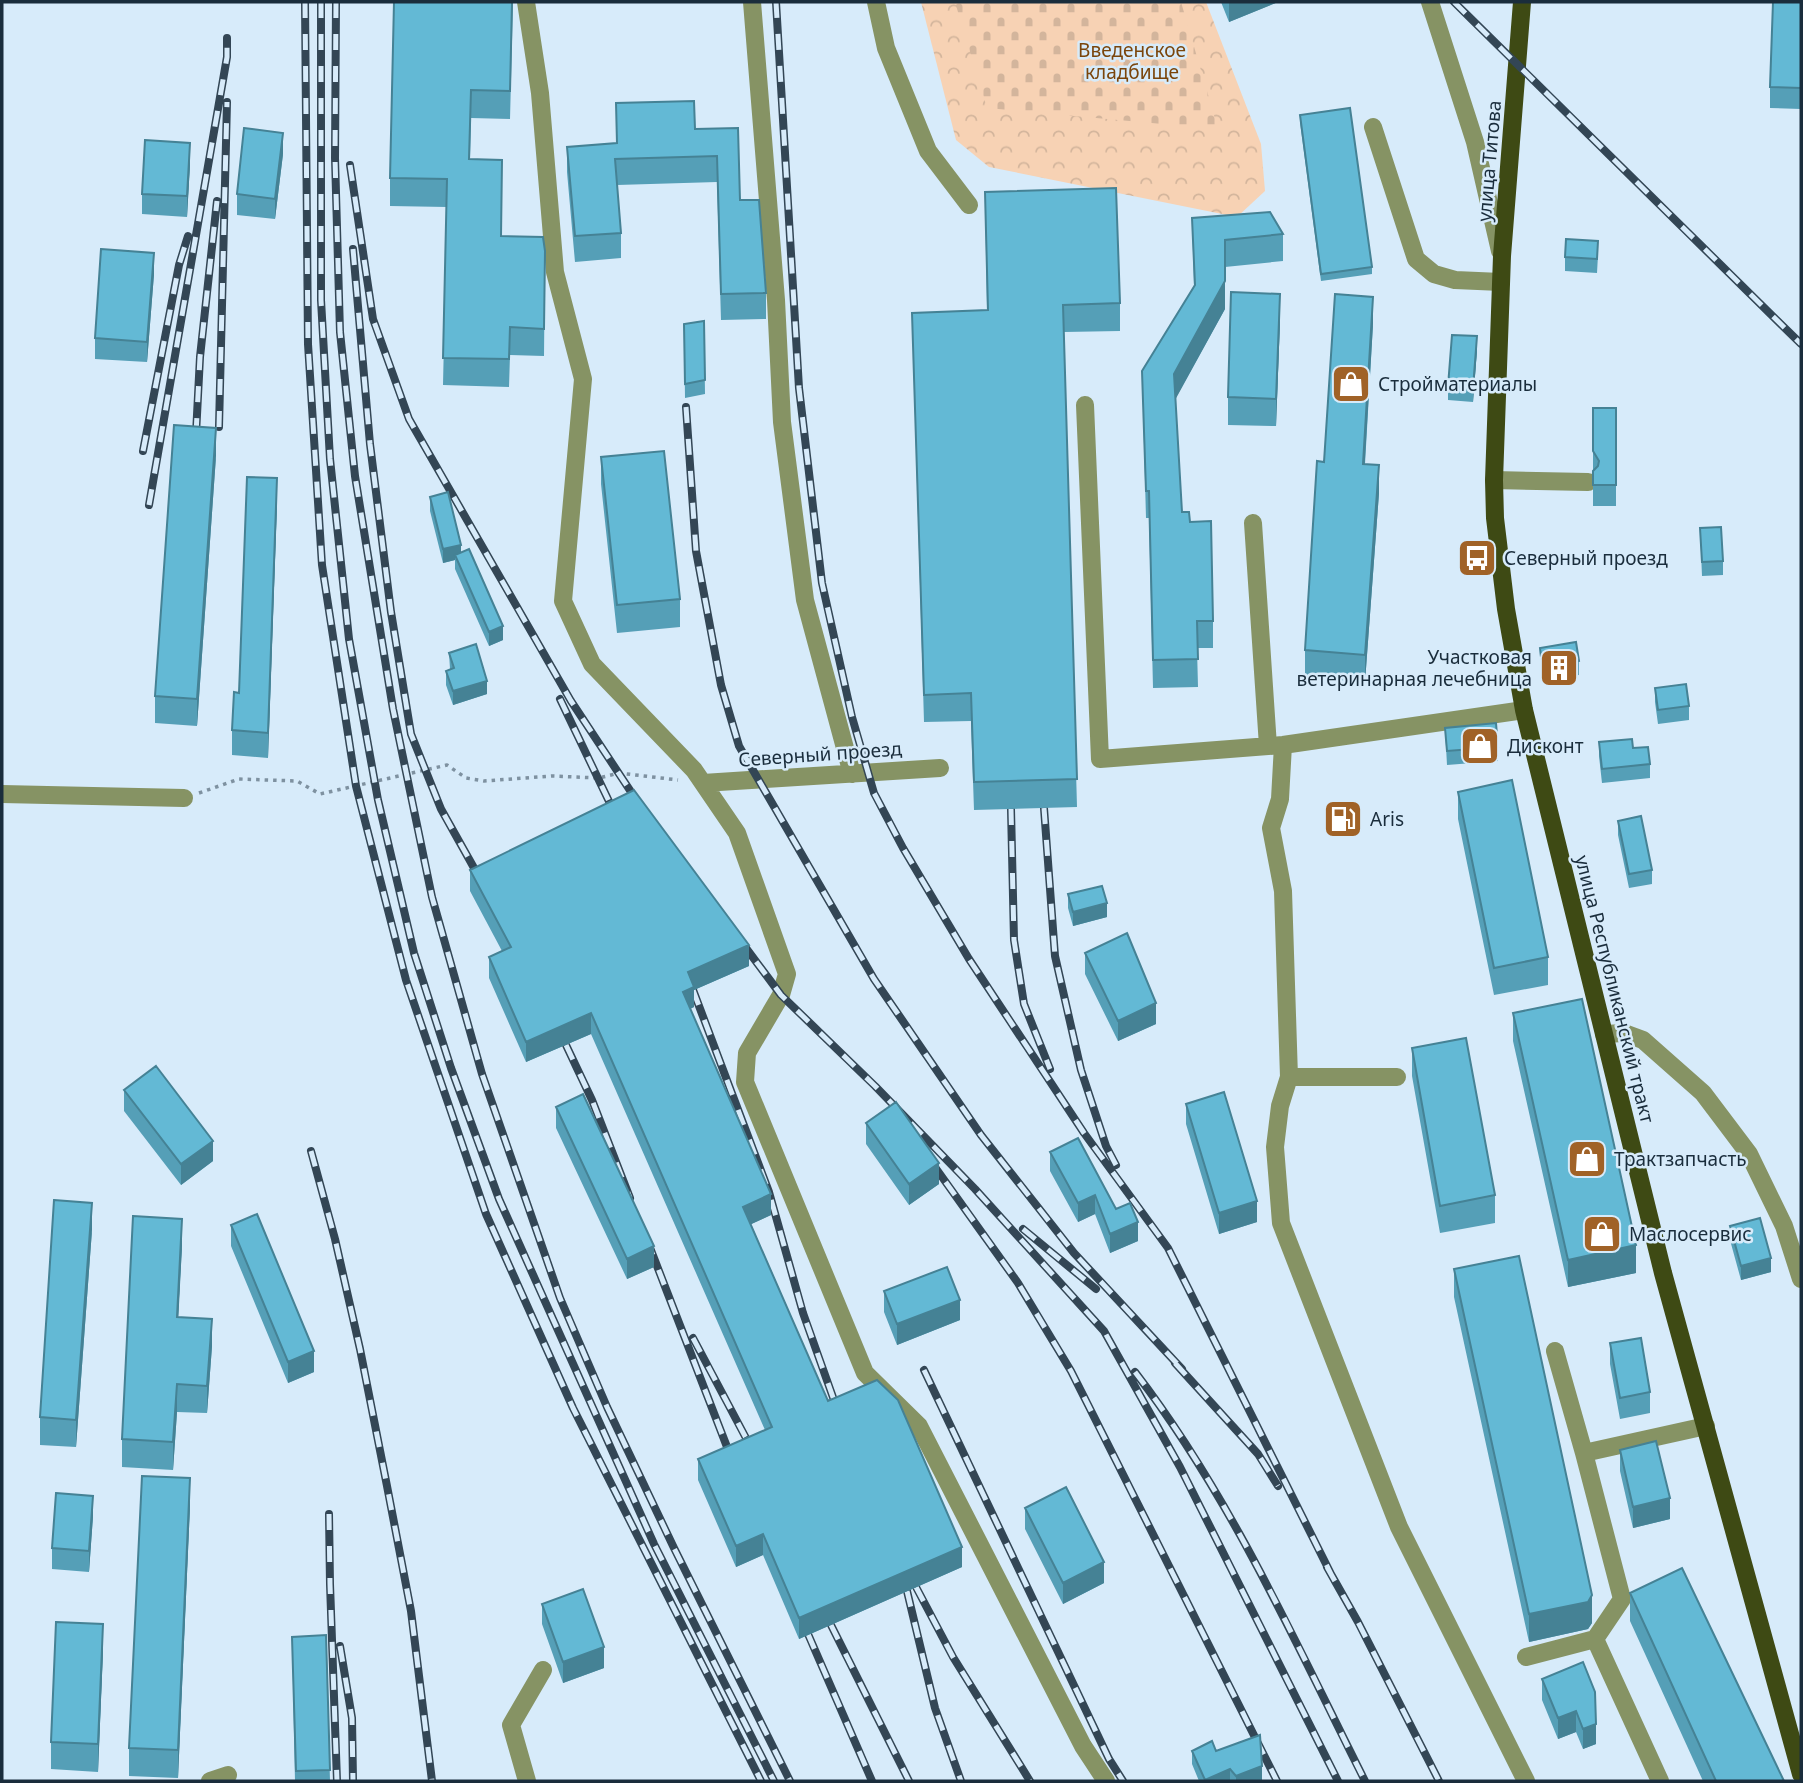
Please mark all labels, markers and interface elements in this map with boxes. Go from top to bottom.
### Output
park label: Введенское кладбище [1078,37,1186,85]
street label: улица Титова [1471,99,1507,223]
shop icon: Стройматериалы [1330,363,1372,405]
place label: Стройматериалы [1378,371,1537,397]
bus stop icon: Северный проезд [1456,537,1498,579]
place label: Северный проезд [1504,545,1668,571]
place label: Участковая ветеринарная лечебница [1297,644,1532,692]
building icon: Участковая ветеринарная лечебница [1538,647,1580,689]
shop icon: Дисконт [1459,725,1501,767]
place label: Дисконт [1507,733,1584,759]
street label: Северный проезд [737,735,903,773]
fuel station icon: Aris [1322,798,1364,840]
place label: Aris [1370,806,1404,832]
street label: улица Республиканский тракт [1569,852,1661,1126]
shop icon: Трактзапчасть [1566,1138,1608,1180]
place label: Трактзапчасть [1614,1146,1747,1172]
shop icon: Маслосервис [1581,1213,1623,1255]
place label: Маслосервис [1629,1221,1752,1247]

